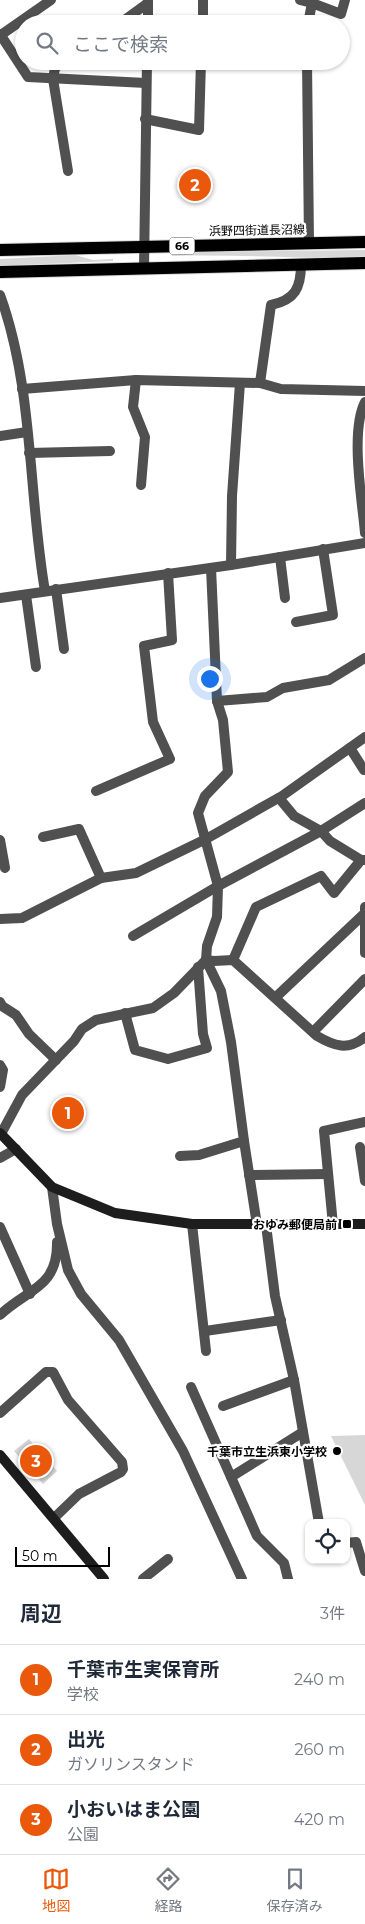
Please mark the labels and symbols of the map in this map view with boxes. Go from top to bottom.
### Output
pin: 2 [179,166,211,204]
street label: 浜野四街道長沼線 [209,222,305,238]
road number: 66 [170,238,194,255]
your location [197,666,223,692]
pin: 1 [52,1094,84,1132]
place label: おゆみ郵便局前 [253,1217,337,1232]
marker: おゆみ郵便局前 [341,1218,353,1230]
pin: 3 [20,1442,52,1480]
place label: 千葉市立生浜東小学校 [207,1444,327,1459]
marker: 千葉市立生浜東小学校 [331,1445,343,1457]
scale bar [15,1544,110,1567]

